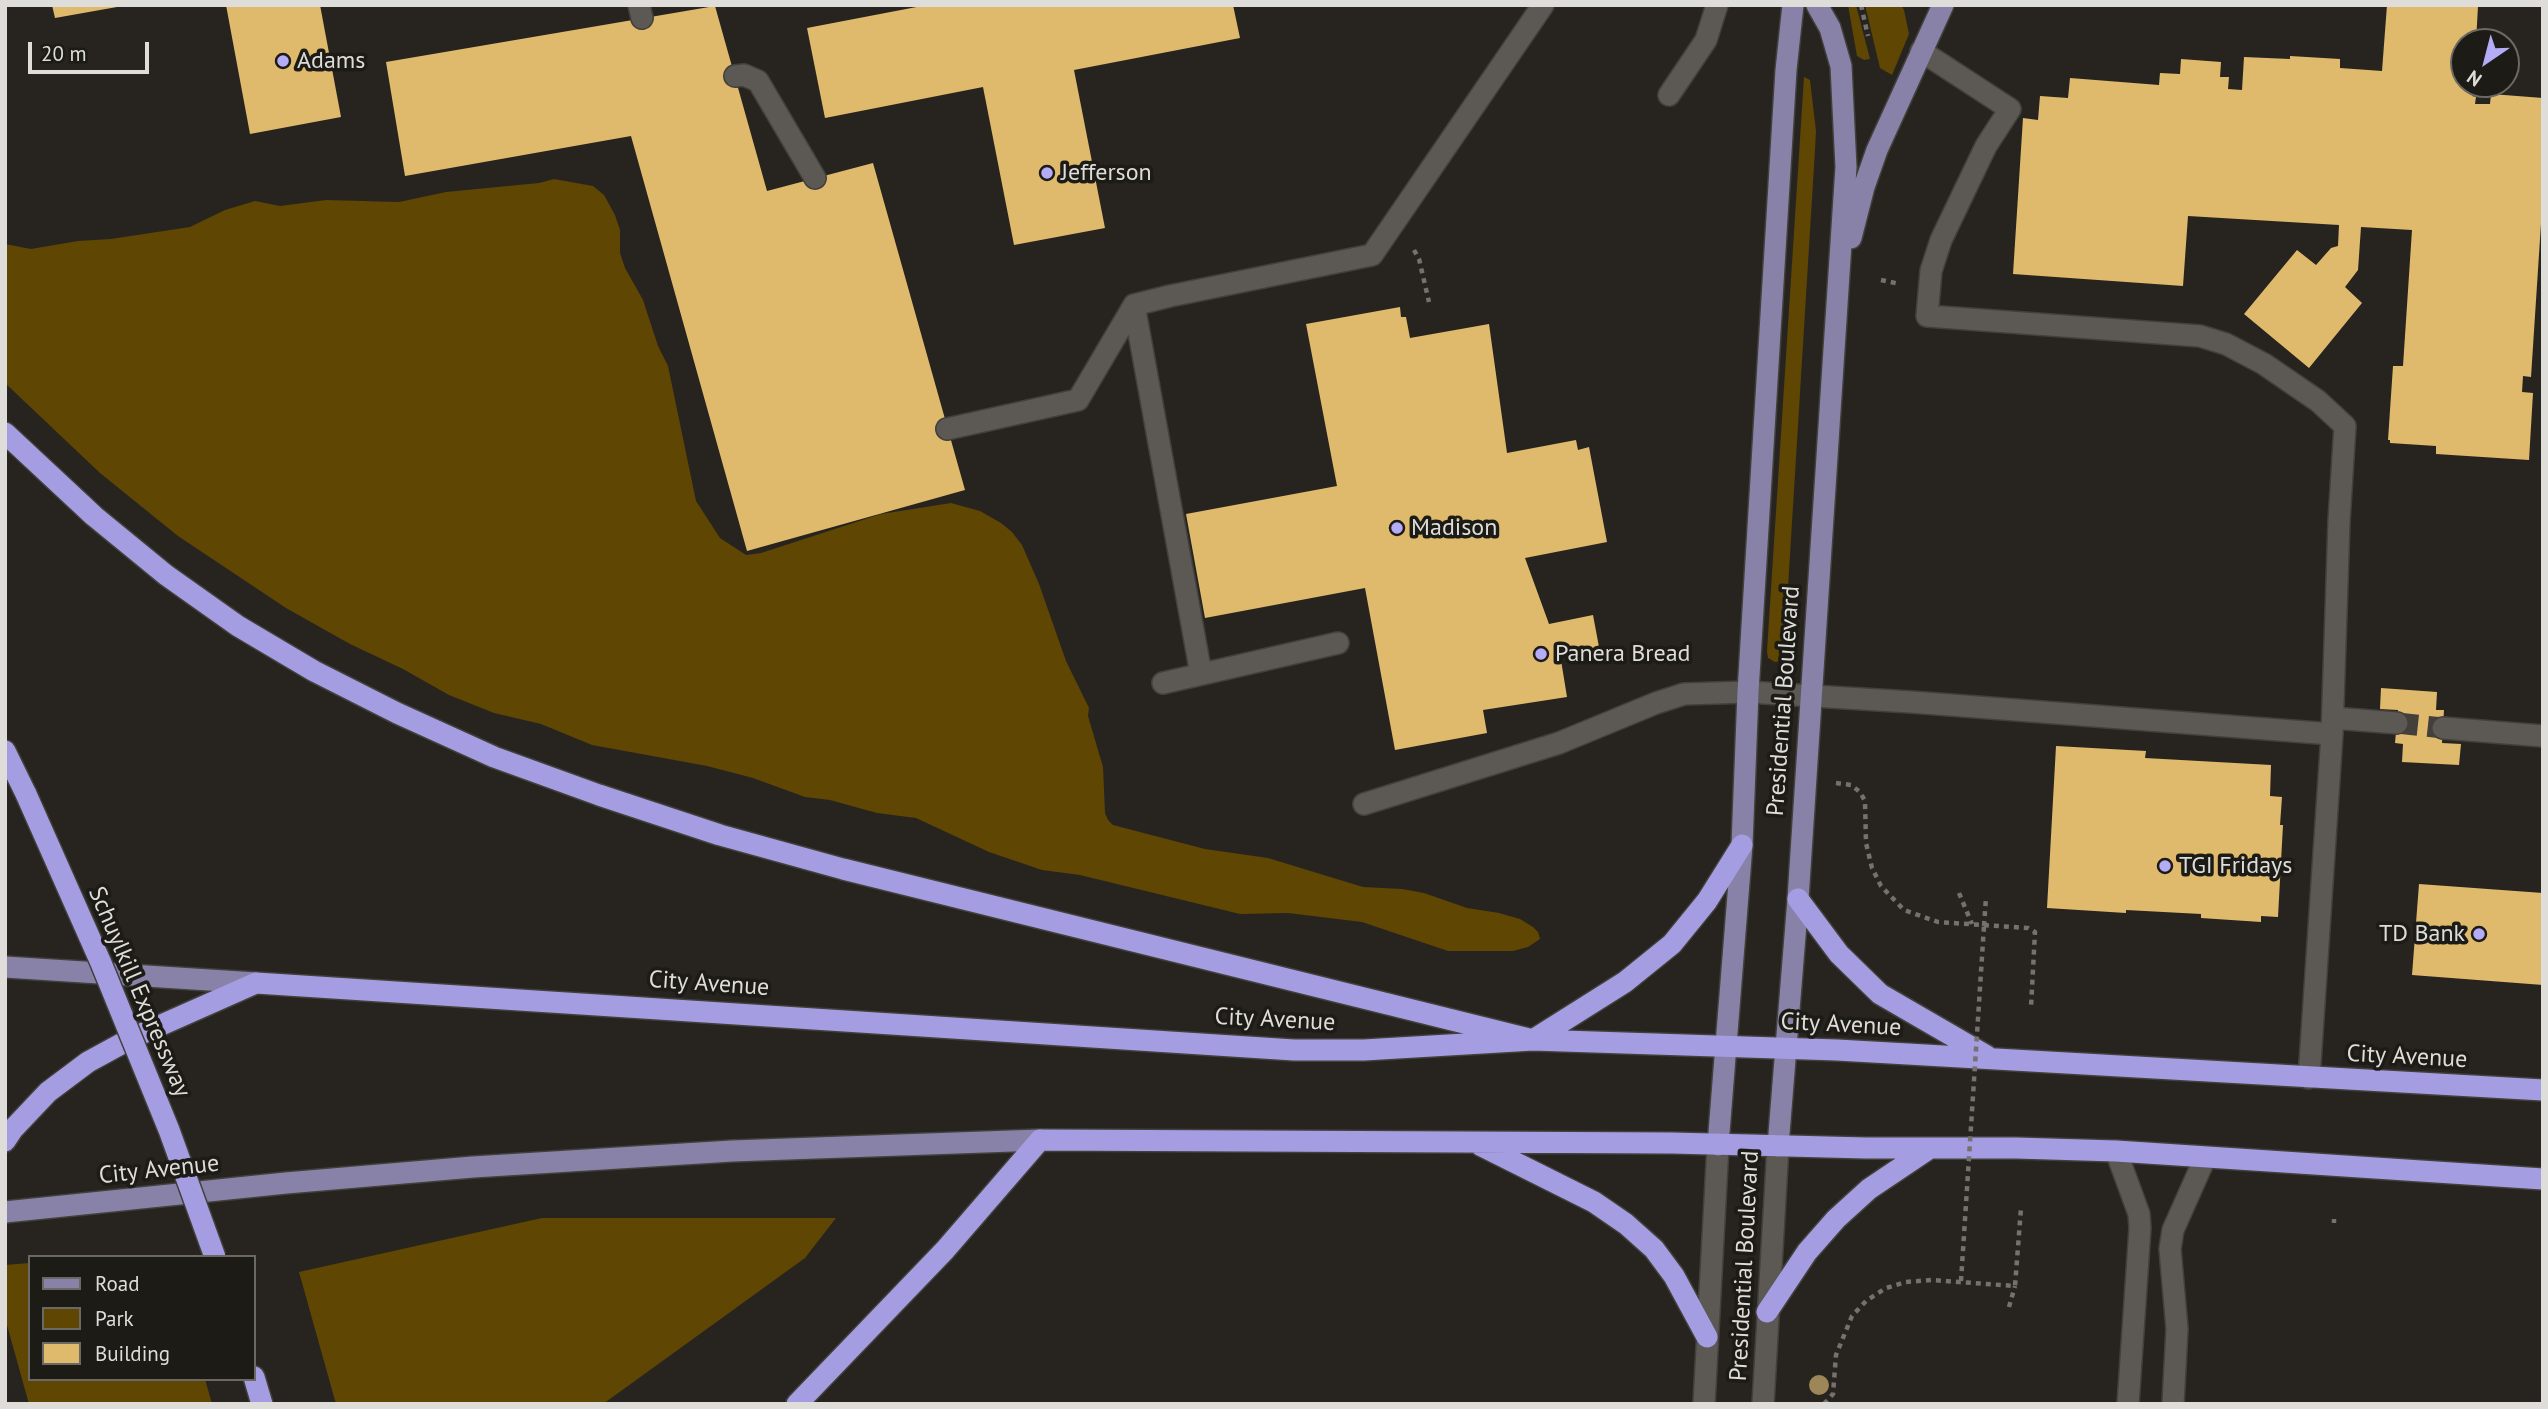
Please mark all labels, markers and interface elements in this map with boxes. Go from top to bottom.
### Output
scale bar [32,28,152,72]
north arrow [2450,28,2520,98]
text: 20 m [41,40,87,67]
place label: Adams [297,47,365,75]
marker: Adams [275,53,291,69]
text: N [2462,65,2486,92]
place label: Jefferson [1061,159,1152,187]
marker: Jefferson [1039,165,1055,181]
place label: Madison [1411,514,1497,542]
marker: Madison [1389,520,1405,536]
street label: Presidential Boulevard [1762,585,1806,817]
place label: Panera Bread [1555,640,1690,668]
marker: Panera Bread [1533,646,1549,662]
place label: TGI Fridays [2179,852,2292,880]
marker: TGI Fridays [2157,858,2173,874]
street label: Schuylkill Expressway [82,883,196,1101]
place label: TD Bank [2379,920,2465,948]
marker: TD Bank [2471,926,2487,942]
street label: City Avenue [648,965,770,1003]
street label: City Avenue [1214,1002,1336,1038]
street label: City Avenue [1780,1007,1902,1043]
street label: City Avenue [2346,1039,2468,1075]
street label: City Avenue [97,1149,221,1191]
street label: Presidential Boulevard [1725,1150,1765,1382]
legend [28,1255,256,1381]
text: Road [95,1270,139,1297]
text: Park [95,1305,134,1332]
text: Building [95,1340,170,1367]

